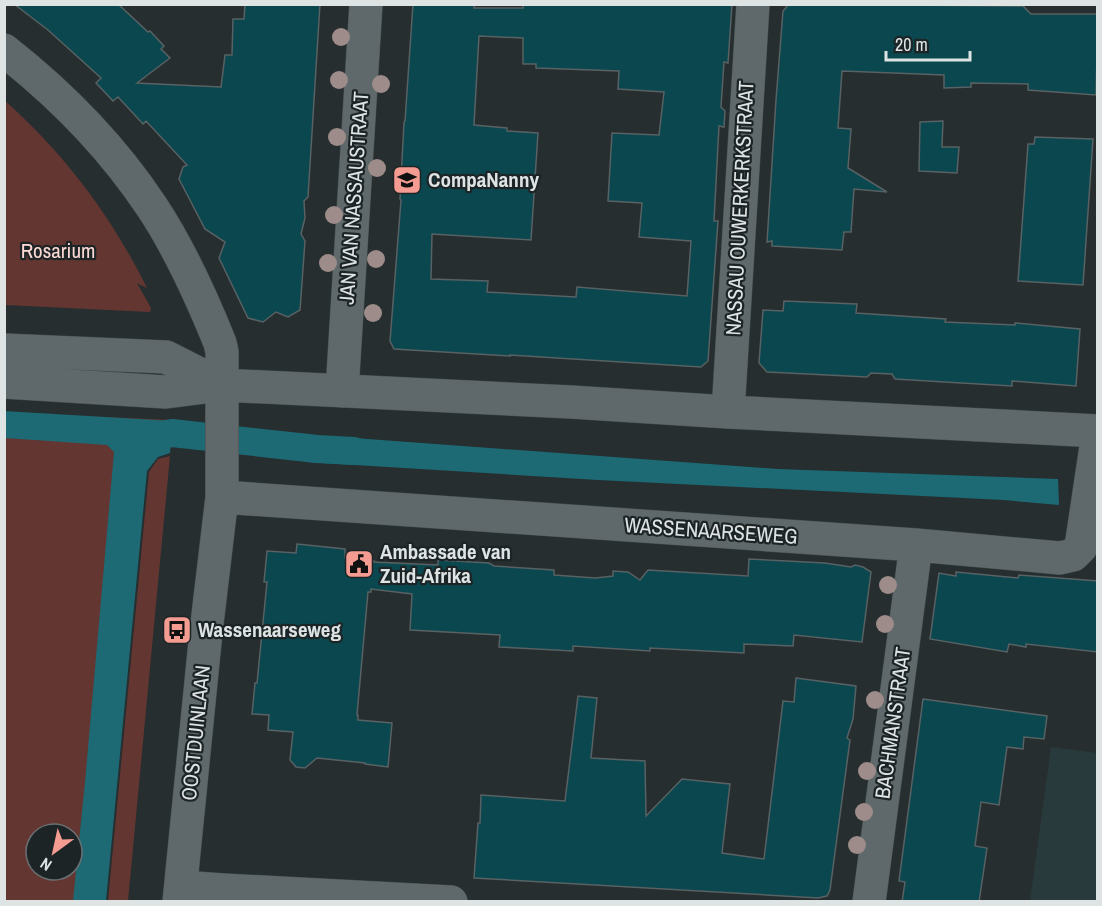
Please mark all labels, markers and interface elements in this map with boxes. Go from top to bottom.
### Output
scale bar [886,24,970,62]
text: 20 m [895,32,928,57]
street label: NASSAU OUWERKERKSTRAAT [718,79,761,336]
street label: JAN VAN NASSAUSTRAAT [332,90,375,306]
school or university icon: CompaNanny [391,164,423,196]
place label: CompaNanny [428,165,539,194]
park label: Rosarium [21,236,95,265]
street label: WASSENAARSEWEG [623,510,799,551]
place label: Ambassade van Zuid-Afrika [380,537,511,590]
public building icon: Ambassade van Zuid-Afrika [343,548,375,580]
bus stop icon: Wassenaarseweg [161,614,193,646]
place label: Wassenaarseweg [198,615,341,644]
street label: BACHMANSTRAAT [868,645,918,801]
street label: OOSTDUINLAAN [174,664,217,802]
north arrow [24,822,84,882]
text: N [36,853,56,876]

